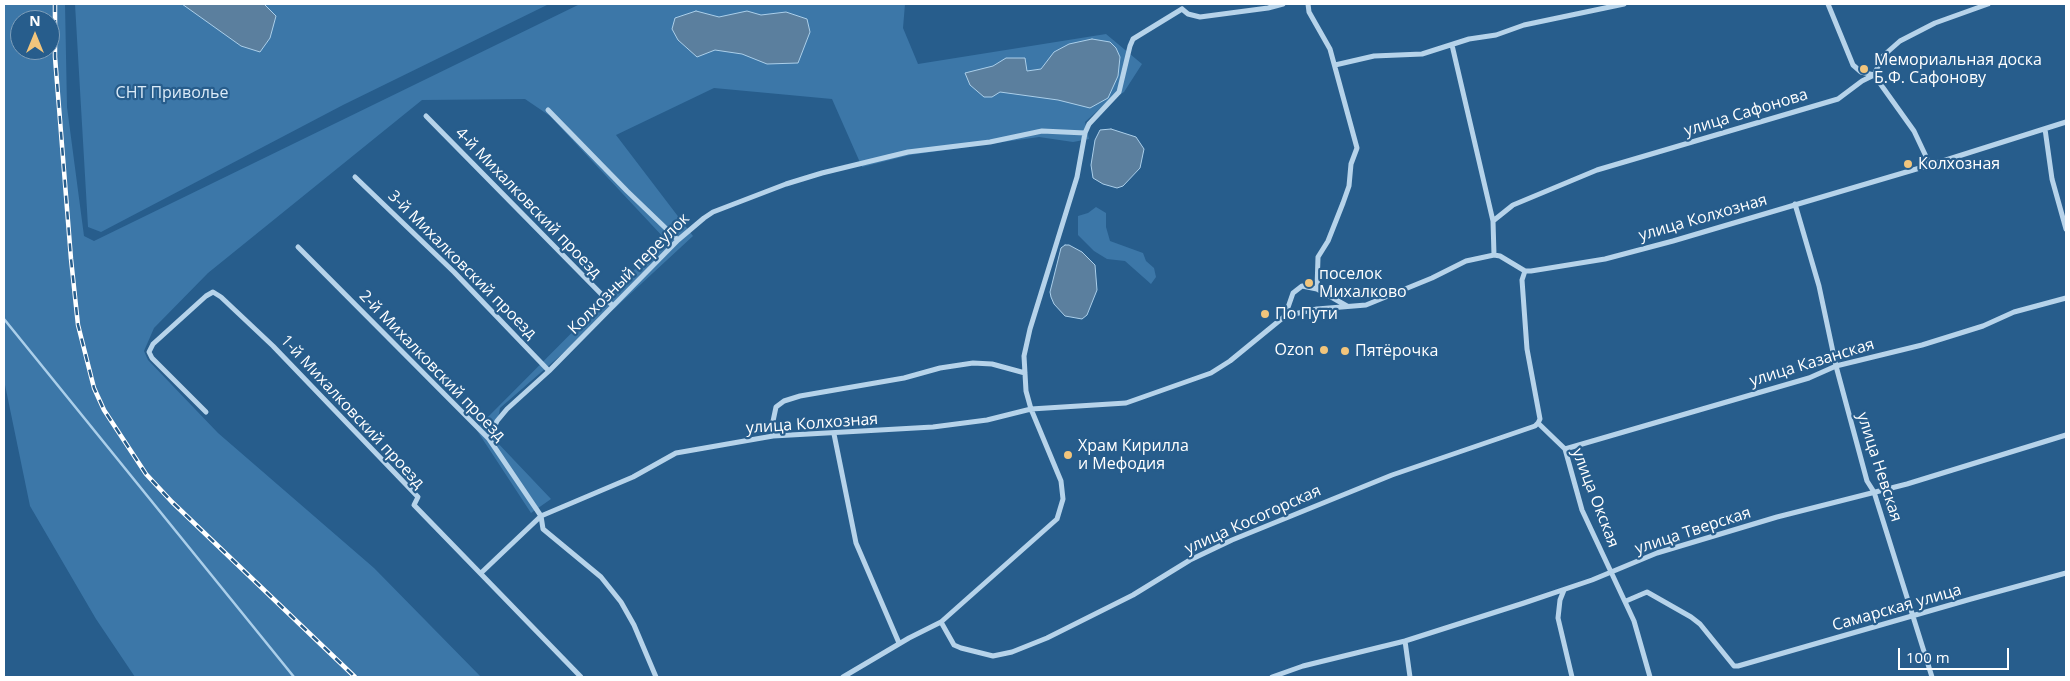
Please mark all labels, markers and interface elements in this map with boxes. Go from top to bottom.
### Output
north arrow [10,10,60,60]
text: N [29,11,41,30]
place label: Мемориальная доска Б.Ф. Сафонову [1874,50,2042,88]
marker: Мемориальная доска Б.Ф. Сафонову [1858,63,1870,75]
park label: СНТ Приволье [116,83,228,103]
street label: улица Сафонова [1682,85,1810,141]
street label: 4-й Михалковский проезд [451,124,605,282]
place label: Колхозная [1918,154,2000,174]
marker: Колхозная [1902,158,1914,170]
street label: 3-й Михалковский проезд [384,187,540,343]
street label: улица Колхозная [1637,191,1769,245]
street label: Колхозный переулок [564,209,694,339]
place label: поселок Михалково [1319,264,1407,302]
marker: поселок Михалково [1303,277,1315,289]
street label: 2-й Михалковский проезд [355,287,509,445]
place label: По Пути [1275,304,1338,324]
marker: По Пути [1259,308,1271,320]
street label: 1-й Михалковский проезд [276,331,428,493]
street label: улица Казанская [1747,335,1877,391]
place label: Ozon [1275,340,1314,360]
place label: Пятёрочка [1355,341,1438,361]
marker: Ozon [1318,344,1330,356]
marker: Пятёрочка [1339,345,1351,357]
street label: улица Колхозная [745,410,879,438]
street label: улица Невская [1852,410,1906,524]
place label: Храм Кирилла и Мефодия [1078,436,1189,474]
street label: улица Окская [1567,446,1623,550]
marker: Храм Кирилла и Мефодия [1062,449,1074,461]
street label: улица Косогорская [1182,481,1324,559]
street label: улица Тверская [1633,503,1753,559]
street label: Самарская улица [1830,580,1964,636]
scale bar [1900,638,2011,670]
text: 100 m [1906,647,1950,667]

